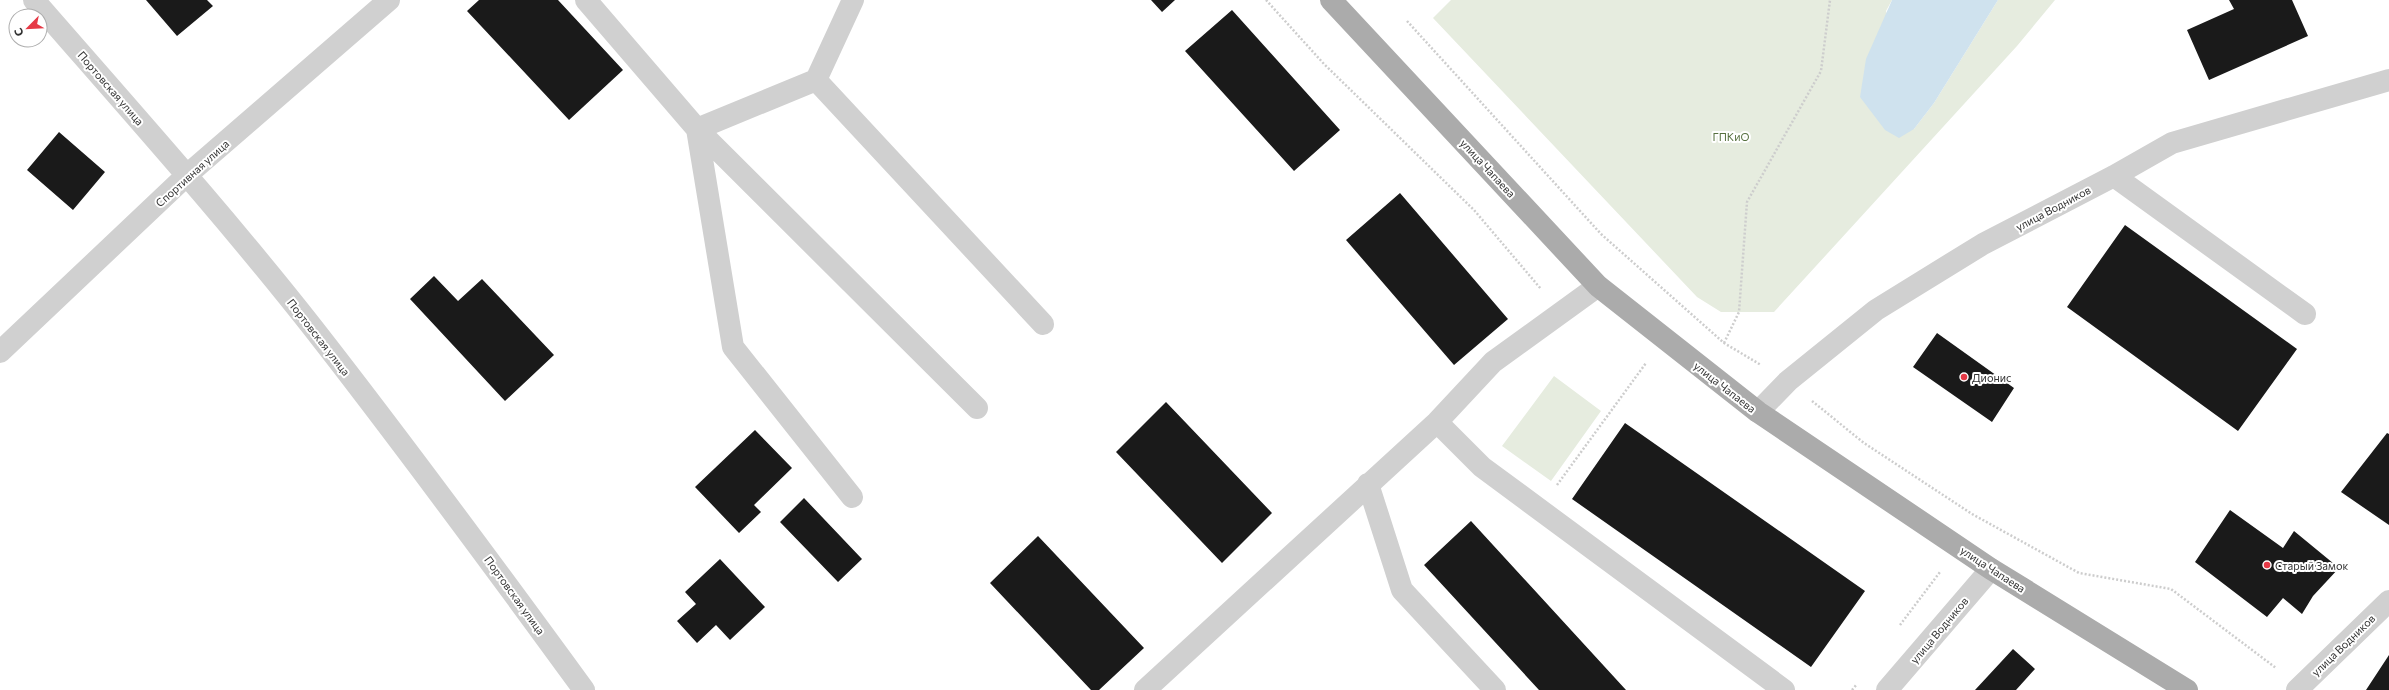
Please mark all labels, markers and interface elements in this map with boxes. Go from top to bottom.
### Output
north arrow [8,8,48,48]
text: С [11,26,26,38]
street label: Портовская улица [75,48,147,128]
park label: ГПКиО [1712,130,1750,143]
street label: улица Чапаева [1458,136,1518,200]
street label: Спортивная улица [153,137,231,209]
street label: улица Водников [2013,183,2093,233]
street label: Портовская улица [285,296,353,378]
street label: улица Чапаева [1692,359,1758,415]
place label: Дионис [1972,371,2012,384]
marker: Дионис [1959,372,1969,382]
street label: улица Чапаева [1958,543,2028,595]
street label: Портовская улица [482,553,548,637]
place label: Старый Замок [2275,559,2348,572]
marker: Старый Замок [2262,560,2272,570]
street label: улица Водников [1907,594,1971,666]
street label: улица Водников [2309,611,2377,678]

